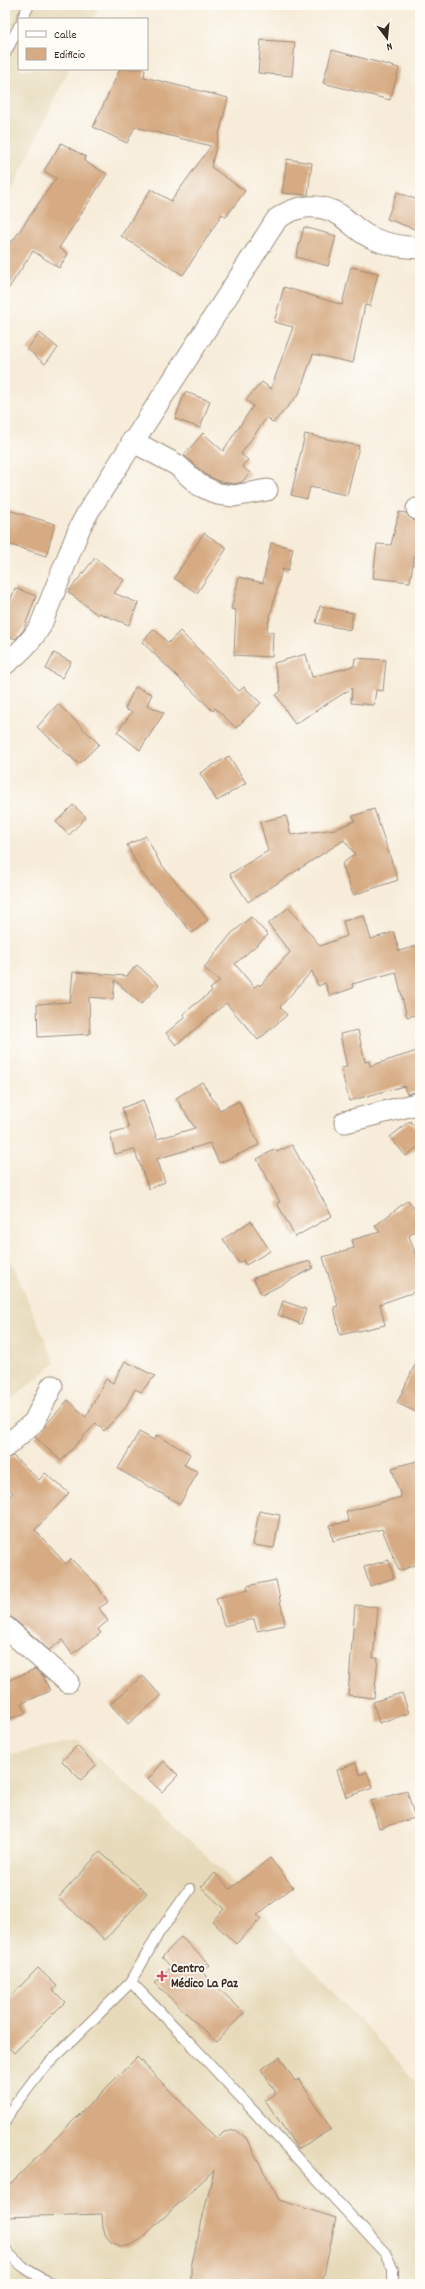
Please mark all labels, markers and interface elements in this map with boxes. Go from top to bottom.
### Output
legend [18,18,148,70]
north arrow [367,18,407,58]
text: Calle [54,27,77,44]
text: N [384,37,394,54]
text: Edificio [54,47,85,64]
place label: Centro Médico La Paz [171,1960,239,1994]
marker: Centro Médico La Paz [156,1970,168,1982]

